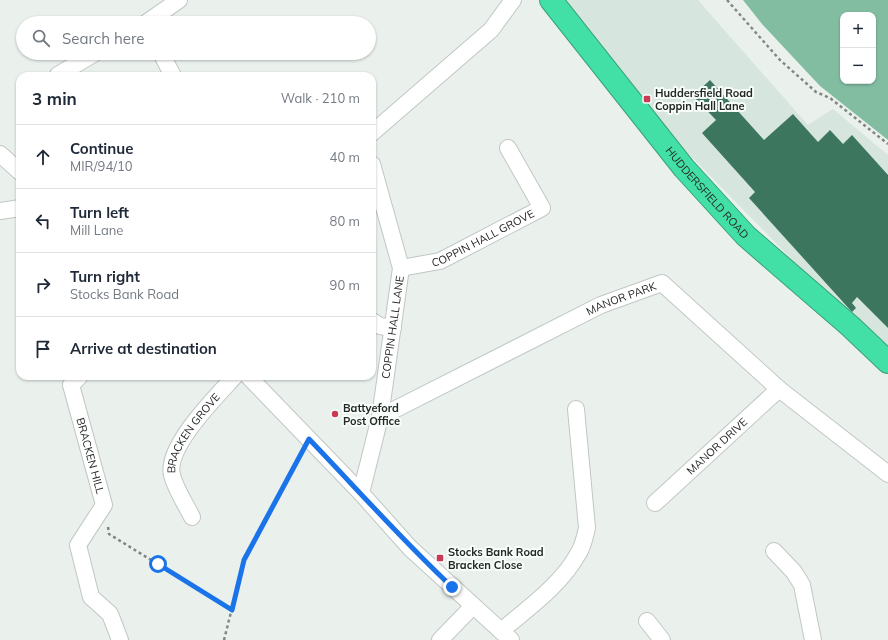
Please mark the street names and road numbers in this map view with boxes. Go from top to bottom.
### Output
street label: HUDDERSFIELD ROAD [663,144,752,241]
street label: COPPIN HALL GROVE [430,206,537,269]
street label: COPPIN HALL LANE [378,275,407,380]
street label: MANOR PARK [584,278,659,318]
street label: BRACKEN GROVE [164,390,223,473]
street label: MANOR DRIVE [684,415,750,478]
street label: BRACKEN HILL [73,416,108,495]

